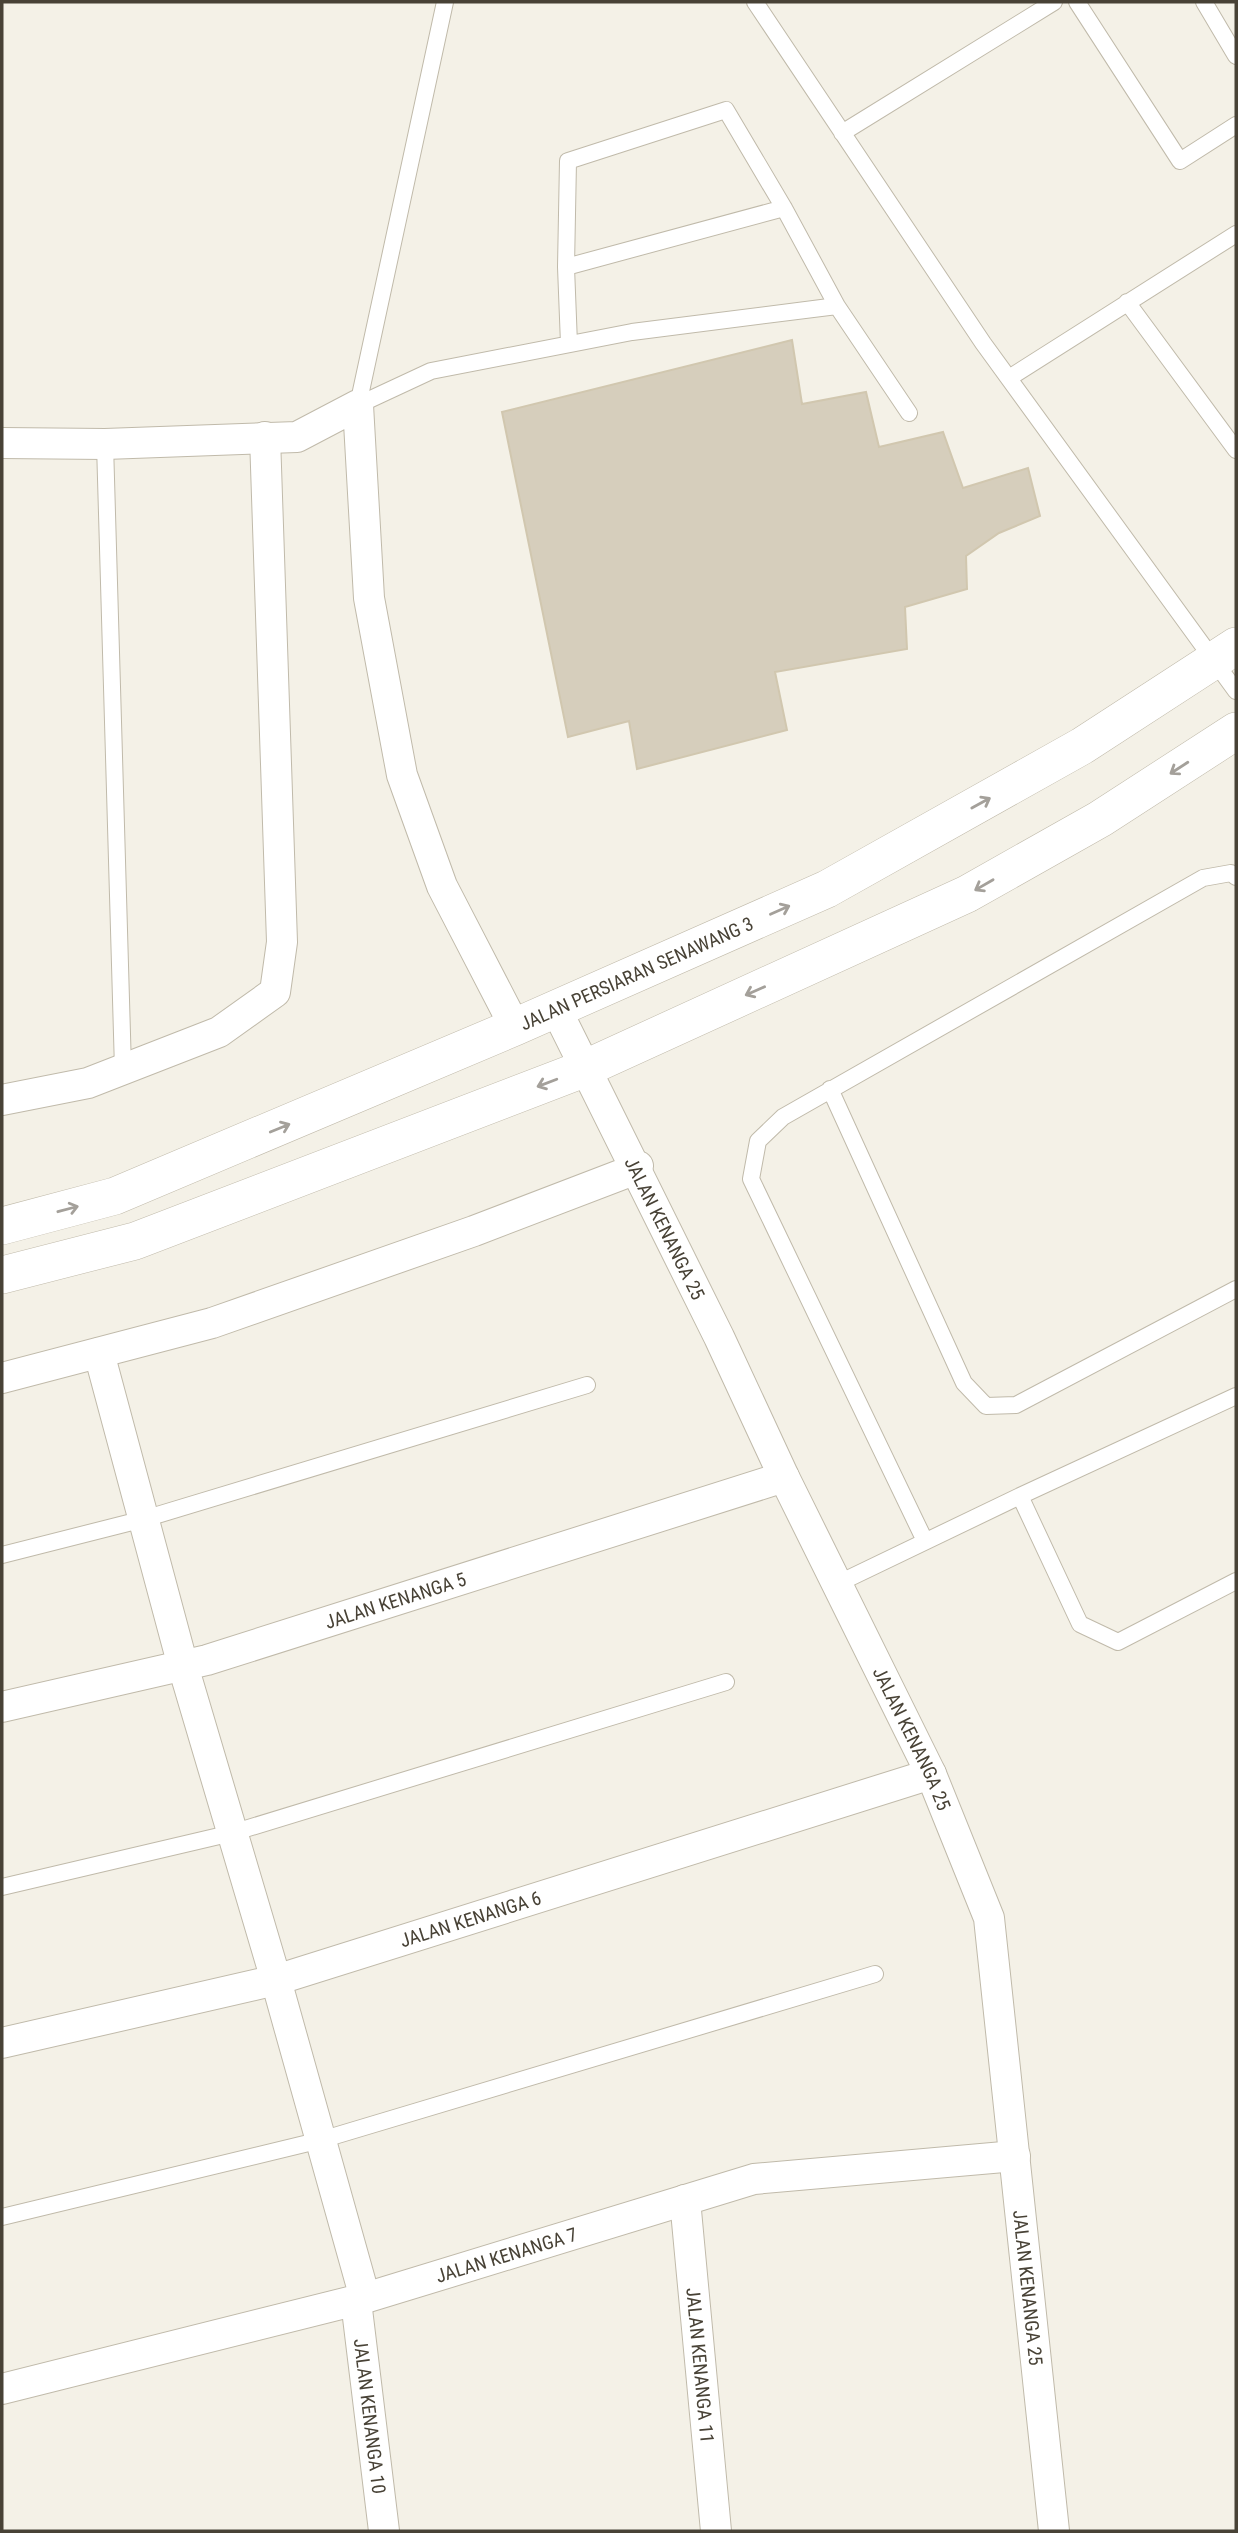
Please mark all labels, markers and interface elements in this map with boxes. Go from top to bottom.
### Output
one-way arrow [1170,761,1189,775]
one-way arrow [970,796,991,809]
one-way arrow [974,878,994,892]
one-way arrow [769,903,791,916]
street label: JALAN PERSIARAN SENAWANG 3 [516,912,757,1035]
one-way arrow [745,985,766,998]
one-way arrow [537,1077,559,1090]
one-way arrow [269,1121,290,1134]
street label: JALAN KENANGA 25 [620,1153,710,1303]
one-way arrow [56,1202,79,1215]
street label: JALAN KENANGA 5 [322,1567,469,1633]
street label: JALAN KENANGA 25 [868,1663,956,1814]
street label: JALAN KENANGA 6 [397,1886,544,1952]
street label: JALAN KENANGA 25 [1009,2209,1048,2367]
street label: JALAN KENANGA 7 [433,2222,580,2287]
street label: JALAN KENANGA 11 [682,2286,719,2444]
street label: JALAN KENANGA 10 [349,2337,391,2495]

